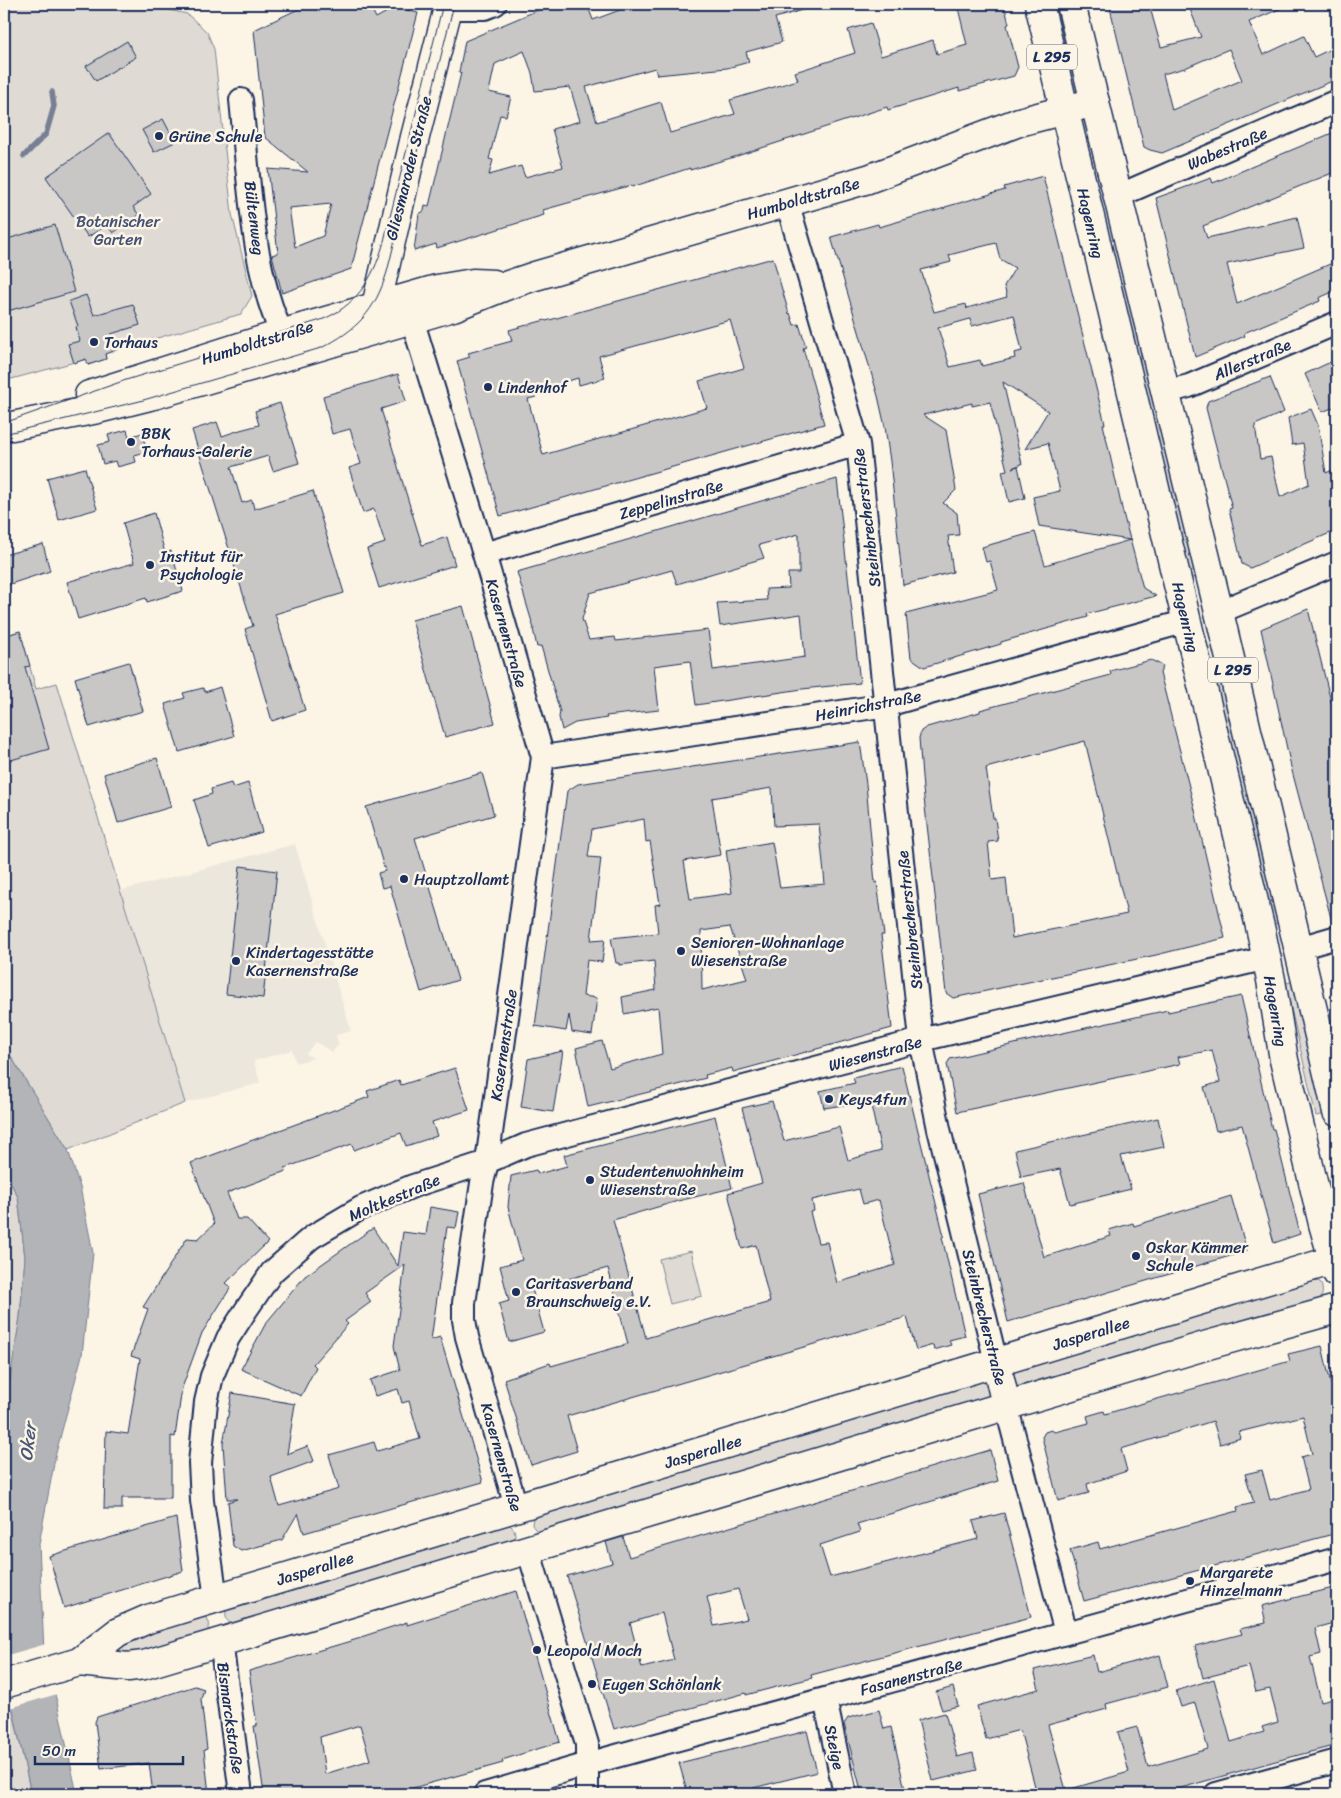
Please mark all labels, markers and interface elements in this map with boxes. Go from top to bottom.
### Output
road number: L 295 [1027,44,1077,70]
street label: Gliesmaroder Straße [377,93,440,243]
street label: Wabestraße [1182,118,1272,178]
place label: Grüne Schule [169,122,263,151]
marker: Grüne Schule [153,130,165,142]
street label: Humboldtstraße [743,169,863,228]
street label: Bültenweg [236,179,273,257]
street label: Hagenring [1068,185,1113,261]
park label: Botanischer Garten [76,207,161,254]
street label: Humboldtstraße [197,312,317,373]
place label: Torhaus [104,328,158,357]
street label: Allerstraße [1208,330,1296,389]
marker: Torhaus [88,336,100,348]
place label: Lindenhof [498,373,569,402]
marker: Lindenhof [482,381,494,393]
place label: BBK Torhaus-Galerie [141,419,252,466]
marker: BBK Torhaus-Galerie [125,436,137,448]
street label: Steinbrecherstraße [844,447,889,589]
street label: Zeppelinstraße [616,471,727,528]
place label: Institut für Psychologie [159,542,243,589]
marker: Institut für Psychologie [144,559,156,571]
street label: Kasernenstraße [477,575,536,691]
street label: Hagenring [1163,579,1208,655]
road number: L 295 [1208,658,1258,682]
street label: Heinrichstraße [813,681,924,730]
street label: Steinbrecherstraße [888,849,931,991]
place label: Hauptzollamt [414,865,509,894]
marker: Hauptzollamt [398,873,410,885]
place label: Senioren-Wohnanlage Wiesenstraße [691,928,844,975]
place label: Kindertagesstätte Kasernenstraße [246,938,374,985]
marker: Senioren-Wohnanlage Wiesenstraße [675,945,687,957]
marker: Kindertagesstätte Kasernenstraße [230,955,242,967]
street label: Hagenring [1255,973,1296,1049]
street label: Kasernenstraße [481,987,526,1103]
street label: Wiesenstraße [825,1027,925,1080]
place label: Keys4fun [839,1085,907,1114]
marker: Keys4fun [823,1093,835,1105]
place label: Studentenwohnheim Wiesenstraße [600,1157,744,1204]
street label: Moltkestraße [344,1165,445,1230]
marker: Studentenwohnheim Wiesenstraße [584,1174,596,1186]
place label: Oskar Kämmer Schule [1146,1233,1250,1280]
street label: Steinbrecherstraße [954,1246,1016,1389]
marker: Oskar Kämmer Schule [1130,1250,1142,1262]
place label: Caritasverband Braunschweig e.V. [526,1269,652,1316]
marker: Caritasverband Braunschweig e.V. [510,1286,522,1298]
street label: Jasperallee [1048,1308,1134,1359]
street label: Kasernenstraße [472,1399,531,1515]
water label: Oker [10,1418,47,1463]
street label: Jasperallee [660,1426,746,1477]
street label: Jasperallee [272,1543,358,1594]
place label: Margarete Hinzelmann [1200,1558,1283,1605]
marker: Margarete Hinzelmann [1184,1575,1196,1587]
place label: Leopold Moch [547,1636,642,1665]
marker: Leopold Moch [531,1644,543,1656]
street label: Fasanenstraße [856,1649,966,1704]
street label: Bismarckstraße [208,1660,253,1776]
place label: Eugen Schönlank [602,1670,722,1699]
marker: Eugen Schönlank [586,1678,598,1690]
street label: Steige [816,1722,853,1773]
scale bar [35,1733,182,1765]
text: 50 m [42,1738,77,1764]

